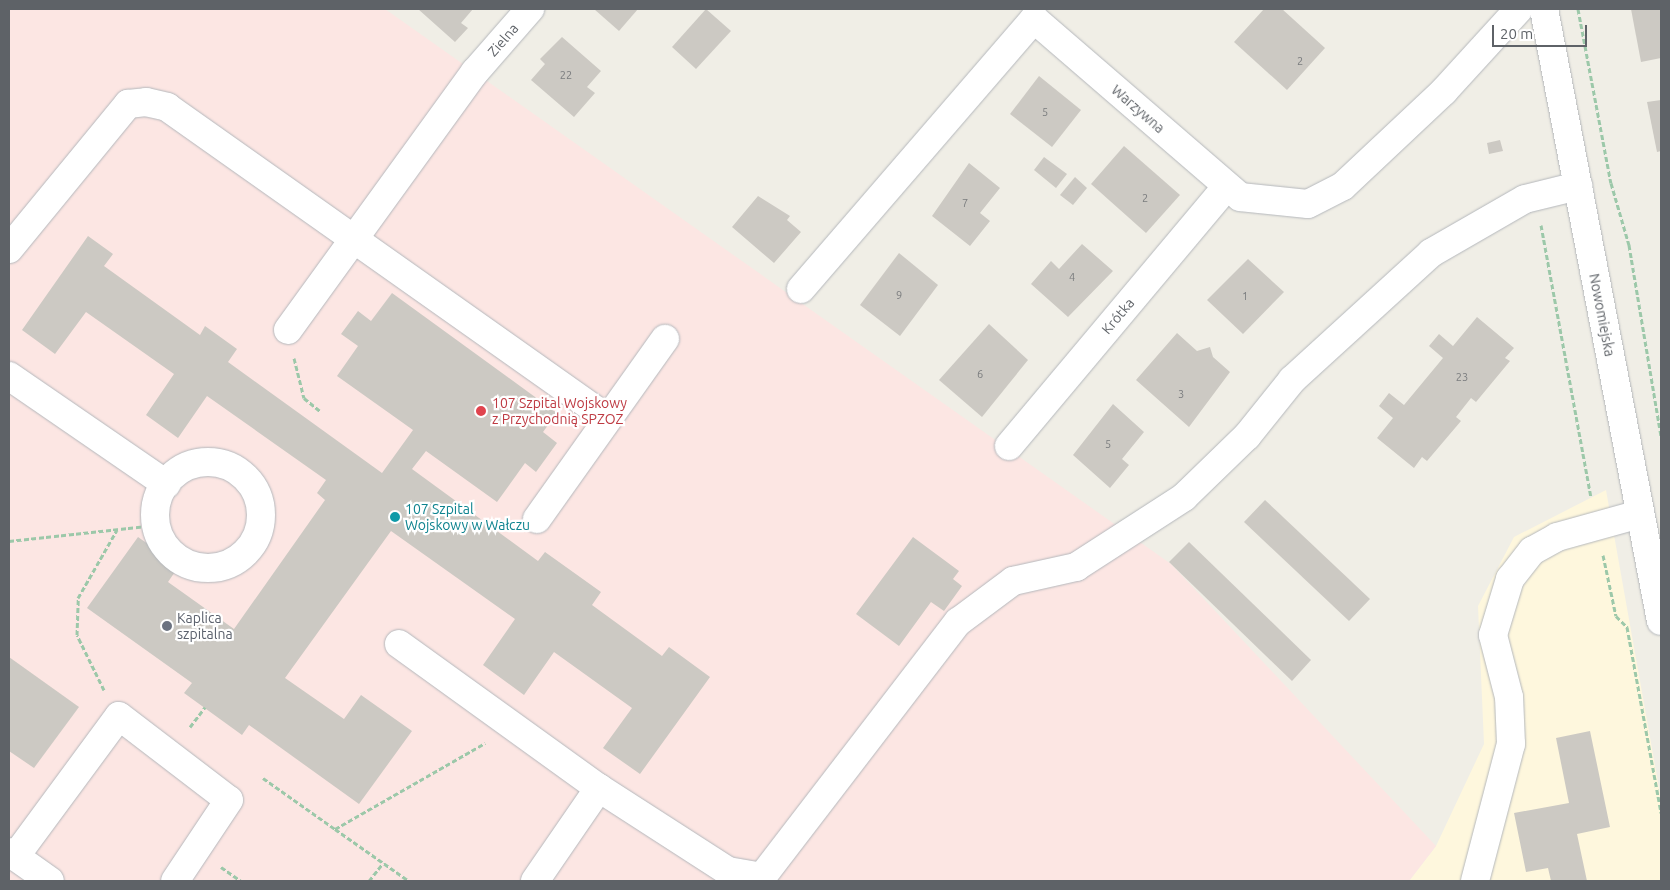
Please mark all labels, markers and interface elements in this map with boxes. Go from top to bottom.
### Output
scale bar [1495,15,1590,47]
street label: Zielna [484,20,522,60]
text: 20 m [1500,25,1533,42]
house number: 2 [1297,54,1303,68]
house number: 22 [560,68,572,82]
street label: Warzywna [1108,81,1168,137]
house number: 5 [1042,105,1048,119]
house number: 2 [1142,191,1148,205]
house number: 7 [962,196,968,210]
house number: 4 [1069,270,1075,284]
street label: Nowomiejska [1586,272,1618,358]
house number: 9 [896,288,902,302]
house number: 1 [1242,289,1248,303]
street label: Krótka [1098,295,1138,337]
house number: 6 [977,367,983,381]
house number: 23 [1456,370,1468,384]
house number: 3 [1178,387,1184,401]
place label: 107 Szpital Wojskowy z Przychodnią SPZOZ [492,395,627,428]
marker: 107 Szpital Wojskowy z Przychodnią SPZOZ [474,404,488,418]
house number: 5 [1105,437,1111,451]
place label: 107 Szpital Wojskowy w Wałczu [405,501,530,534]
marker: 107 Szpital Wojskowy w Wałczu [389,511,401,523]
place label: Kaplica szpitalna [177,610,233,642]
marker: Kaplica szpitalna [161,620,173,632]

